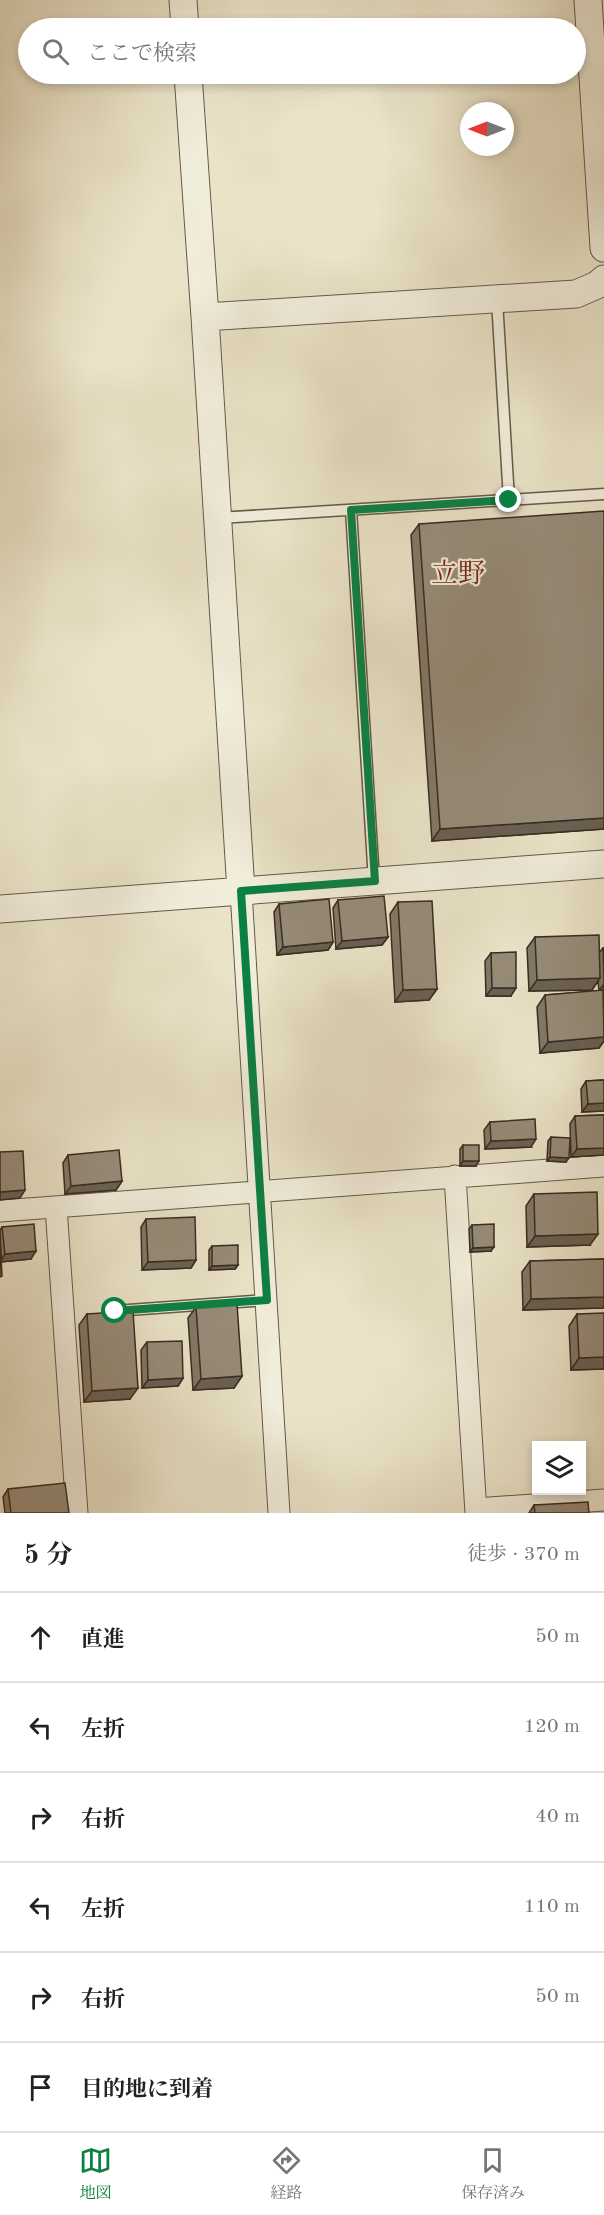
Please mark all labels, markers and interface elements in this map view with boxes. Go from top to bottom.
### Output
search box [18,18,586,84]
icon: search [39,35,72,68]
text: ここで検索 [87,43,197,65]
north arrow [460,102,514,156]
route end [495,486,521,512]
district label: 立野 [431,559,485,588]
route start [101,1297,127,1323]
map controls [532,1441,586,1495]
button: layers [532,1441,586,1495]
text: 5 分 [24,1543,72,1569]
text: 徒歩 · 370 m [467,1545,580,1565]
icon: ahead [24,1621,57,1654]
text: 50 m [535,1627,580,1647]
text: 直進 [81,1629,125,1651]
icon: left [24,1711,57,1744]
text: 120 m [524,1717,580,1737]
text: 左折 [81,1719,125,1741]
icon: right [24,1801,57,1834]
text: 40 m [535,1807,580,1827]
text: 右折 [81,1809,125,1831]
icon: left [24,1891,57,1924]
text: 110 m [524,1897,580,1917]
text: 左折 [81,1899,125,1921]
icon: right [24,1981,57,2014]
text: 50 m [535,1987,580,2007]
text: 右折 [81,1989,125,2011]
icon: arrive [24,2071,57,2104]
text: 目的地に到着 [81,2079,213,2101]
tab: 地図 [79,2144,112,2204]
tab: 経路 [270,2144,303,2204]
tab: 保存済み [461,2144,525,2204]

